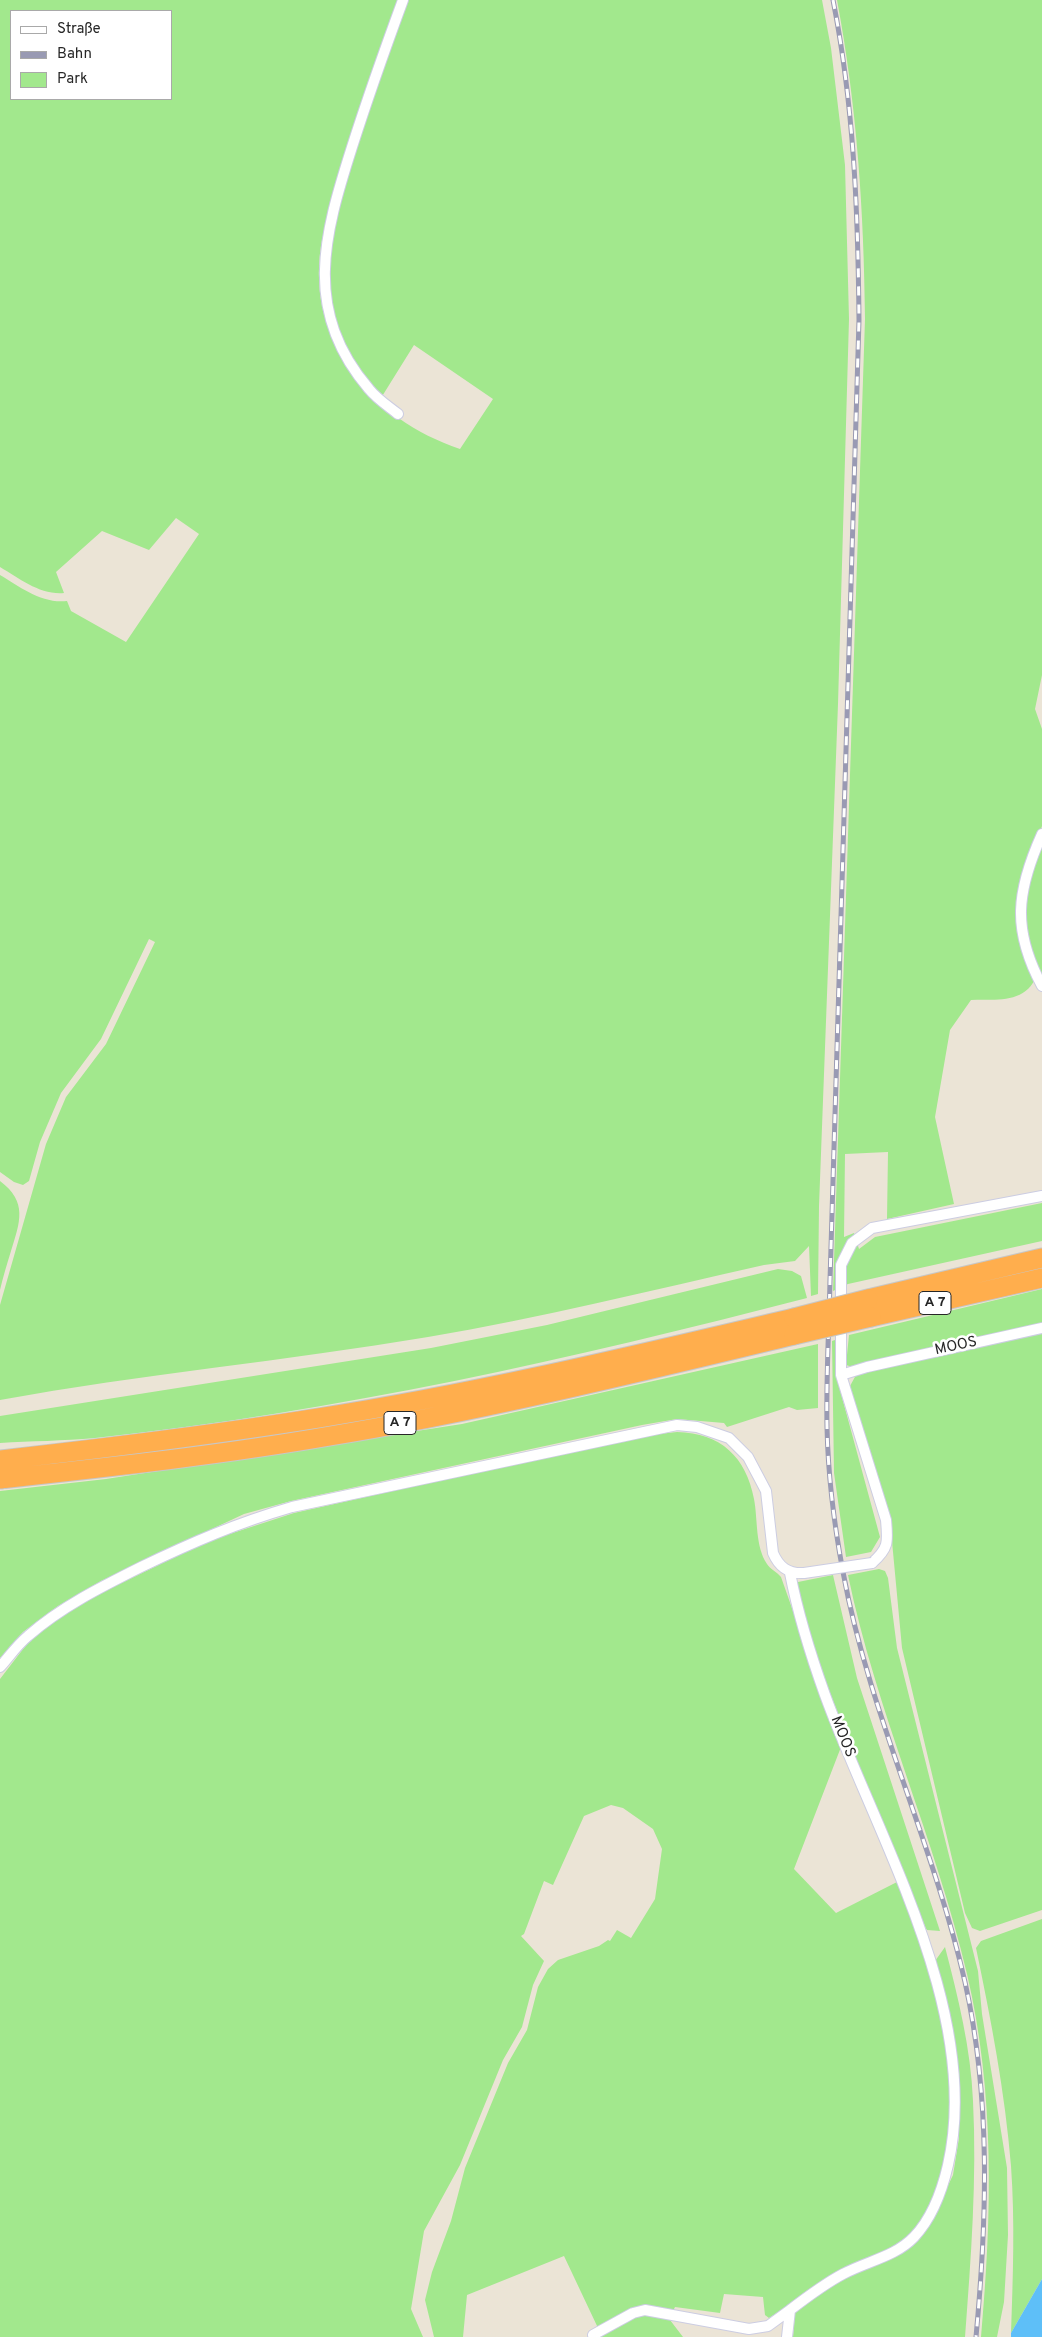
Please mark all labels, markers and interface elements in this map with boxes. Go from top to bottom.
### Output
legend [10,10,172,100]
text: Straße [57,20,101,39]
text: Bahn [57,45,92,64]
text: Park [57,70,88,89]
road number: A 7 [919,1292,951,1315]
street label: MOOS [933,1334,979,1360]
road number: A 7 [384,1412,416,1435]
street label: MOOS [826,1714,858,1760]

